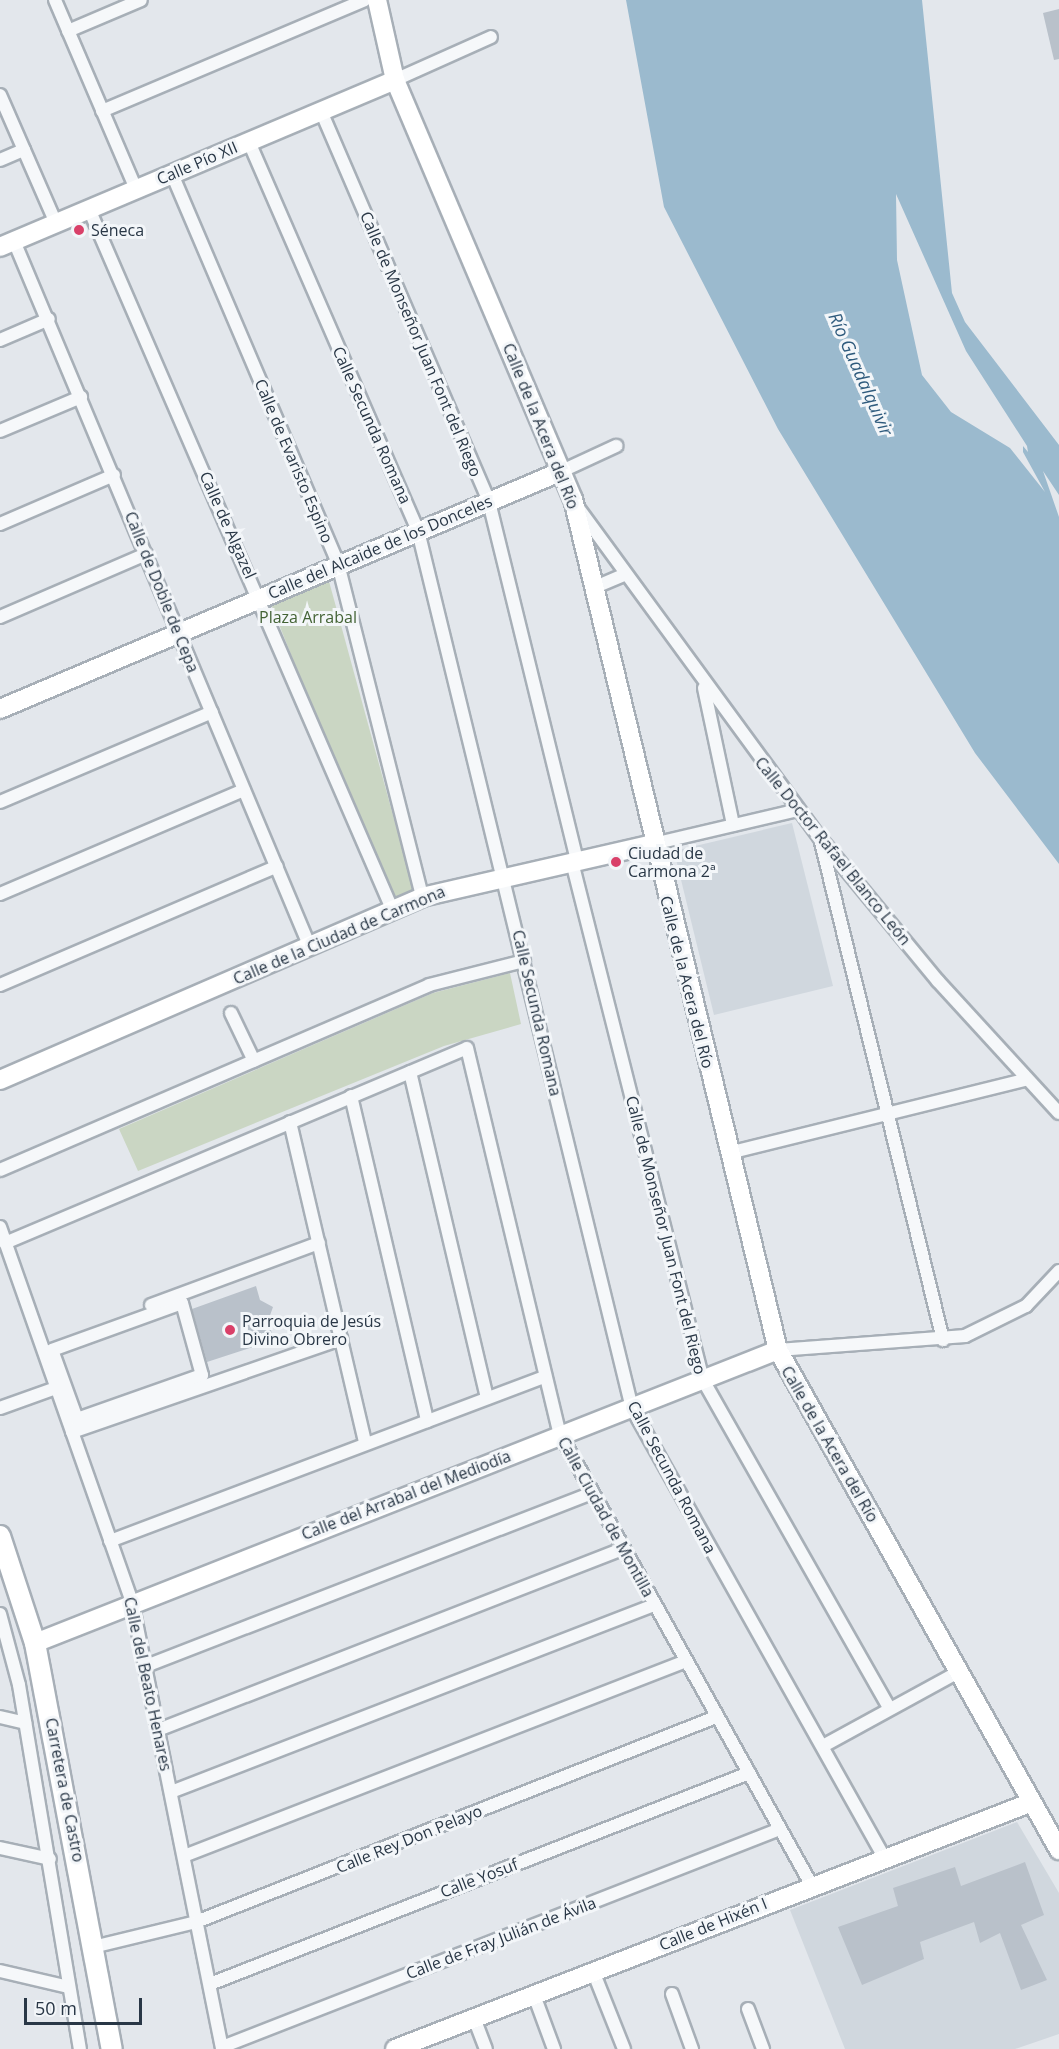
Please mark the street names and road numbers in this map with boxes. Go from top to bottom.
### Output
street label: Calle Pío XII [154,137,240,189]
street label: Calle de Monseñor Juan Font del Riego [356,208,486,480]
street label: Calle de la Acera del Río [499,340,583,512]
street label: Calle Secunda Romana [329,343,415,507]
street label: Calle de Evaristo Espino [251,376,337,546]
street label: Calle de Algazel [196,468,260,582]
street label: Calle del Alcaide de los Donceles [265,491,495,603]
street label: Calle de Doble de Cepa [121,509,203,675]
street label: Calle Doctor Rafael Blanco León [751,753,915,949]
street label: Calle de la Ciudad de Carmona [230,882,448,988]
street label: Calle de la Acera del Río [656,894,718,1070]
street label: Calle Secunda Romana [509,928,565,1098]
street label: Calle de Monseñor Juan Font del Riego [622,1094,710,1376]
street label: Calle de la Acera del Río [777,1363,883,1525]
street label: Calle Secunda Romana [624,1397,720,1557]
street label: Calle Ciudad de Montilla [554,1434,658,1600]
street label: Calle del Arrabal del Mediodía [299,1446,513,1544]
street label: Calle del Beato Henares [120,1595,176,1773]
street label: Carretera de Castro [42,1716,88,1864]
street label: Calle Rey Don Pelayo [333,1801,485,1877]
street label: Calle Yosuf [437,1854,521,1902]
street label: Calle de Fray Julián de Ávila [403,1893,599,1983]
street label: Calle de Hixén I [656,1894,770,1954]

